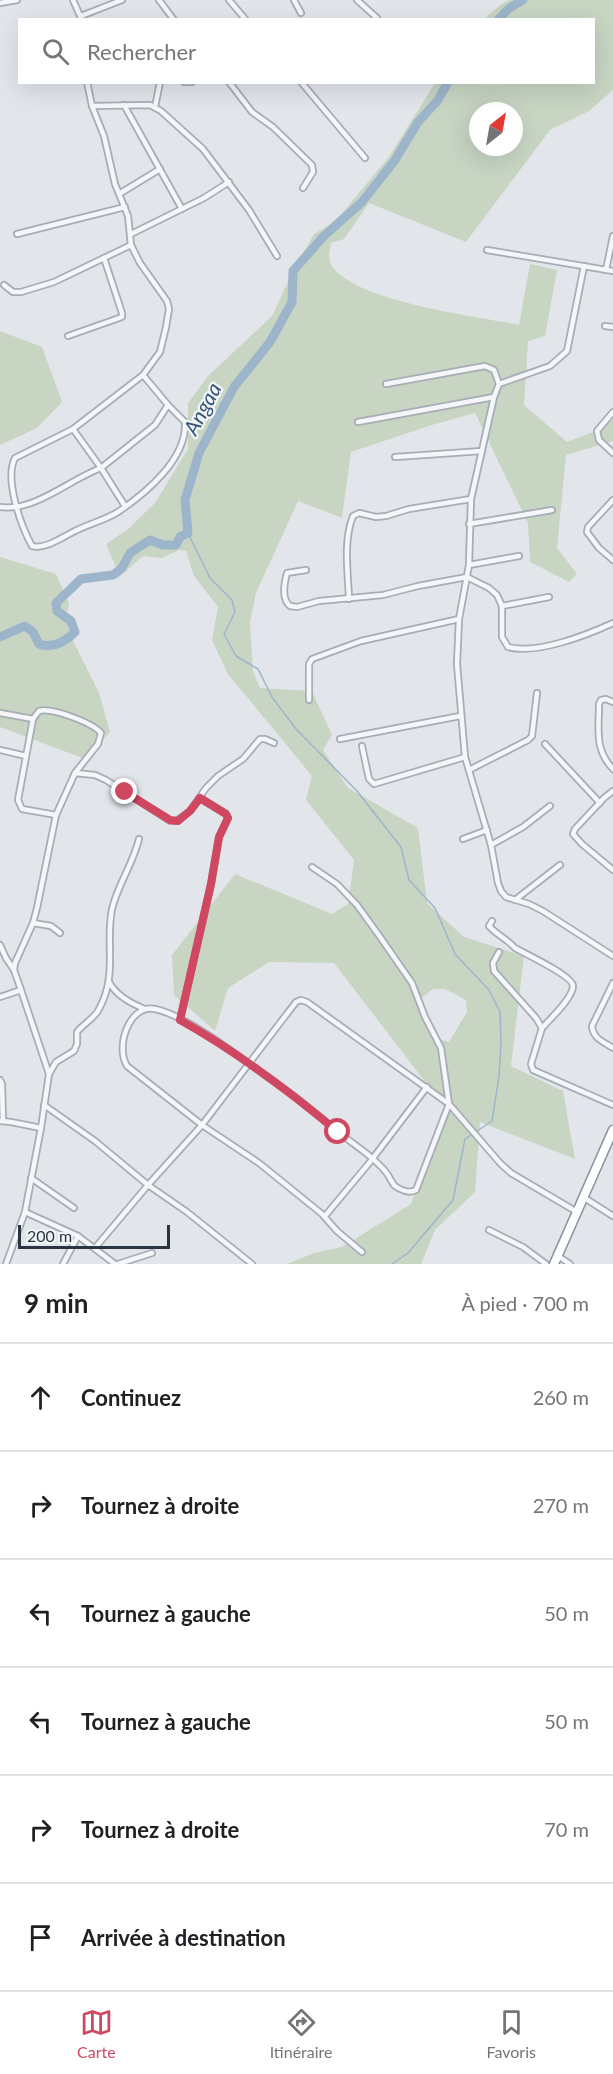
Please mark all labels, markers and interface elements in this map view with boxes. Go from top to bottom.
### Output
search box [18,18,595,84]
icon: search [39,35,72,68]
text: Rechercher [87,38,196,65]
north arrow [469,102,523,156]
water label: Angaa [177,378,226,440]
route end [111,778,137,804]
route start [324,1118,350,1144]
scale bar [18,1222,170,1250]
text: 200 m [27,1226,72,1245]
text: 9 min [24,1287,88,1319]
text: À pied · 700 m [461,1291,589,1315]
icon: ahead [24,1381,57,1414]
text: Continuez [81,1384,181,1411]
text: 260 m [533,1385,589,1409]
icon: right [24,1489,57,1522]
text: Tournez à droite [81,1492,239,1519]
text: 270 m [533,1493,589,1517]
icon: left [24,1597,57,1630]
text: Tournez à gauche [81,1600,251,1627]
text: 50 m [544,1601,589,1625]
icon: left [24,1705,57,1738]
text: Tournez à gauche [81,1708,251,1735]
text: 50 m [544,1709,589,1733]
icon: right [24,1813,57,1846]
text: Tournez à droite [81,1816,239,1843]
text: 70 m [544,1817,589,1841]
icon: arrive [24,1921,57,1954]
text: Arrivée à destination [81,1924,286,1951]
tab: Carte [77,2006,116,2061]
tab: Itinéraire [270,2006,333,2061]
tab: Favoris [487,2006,536,2061]

